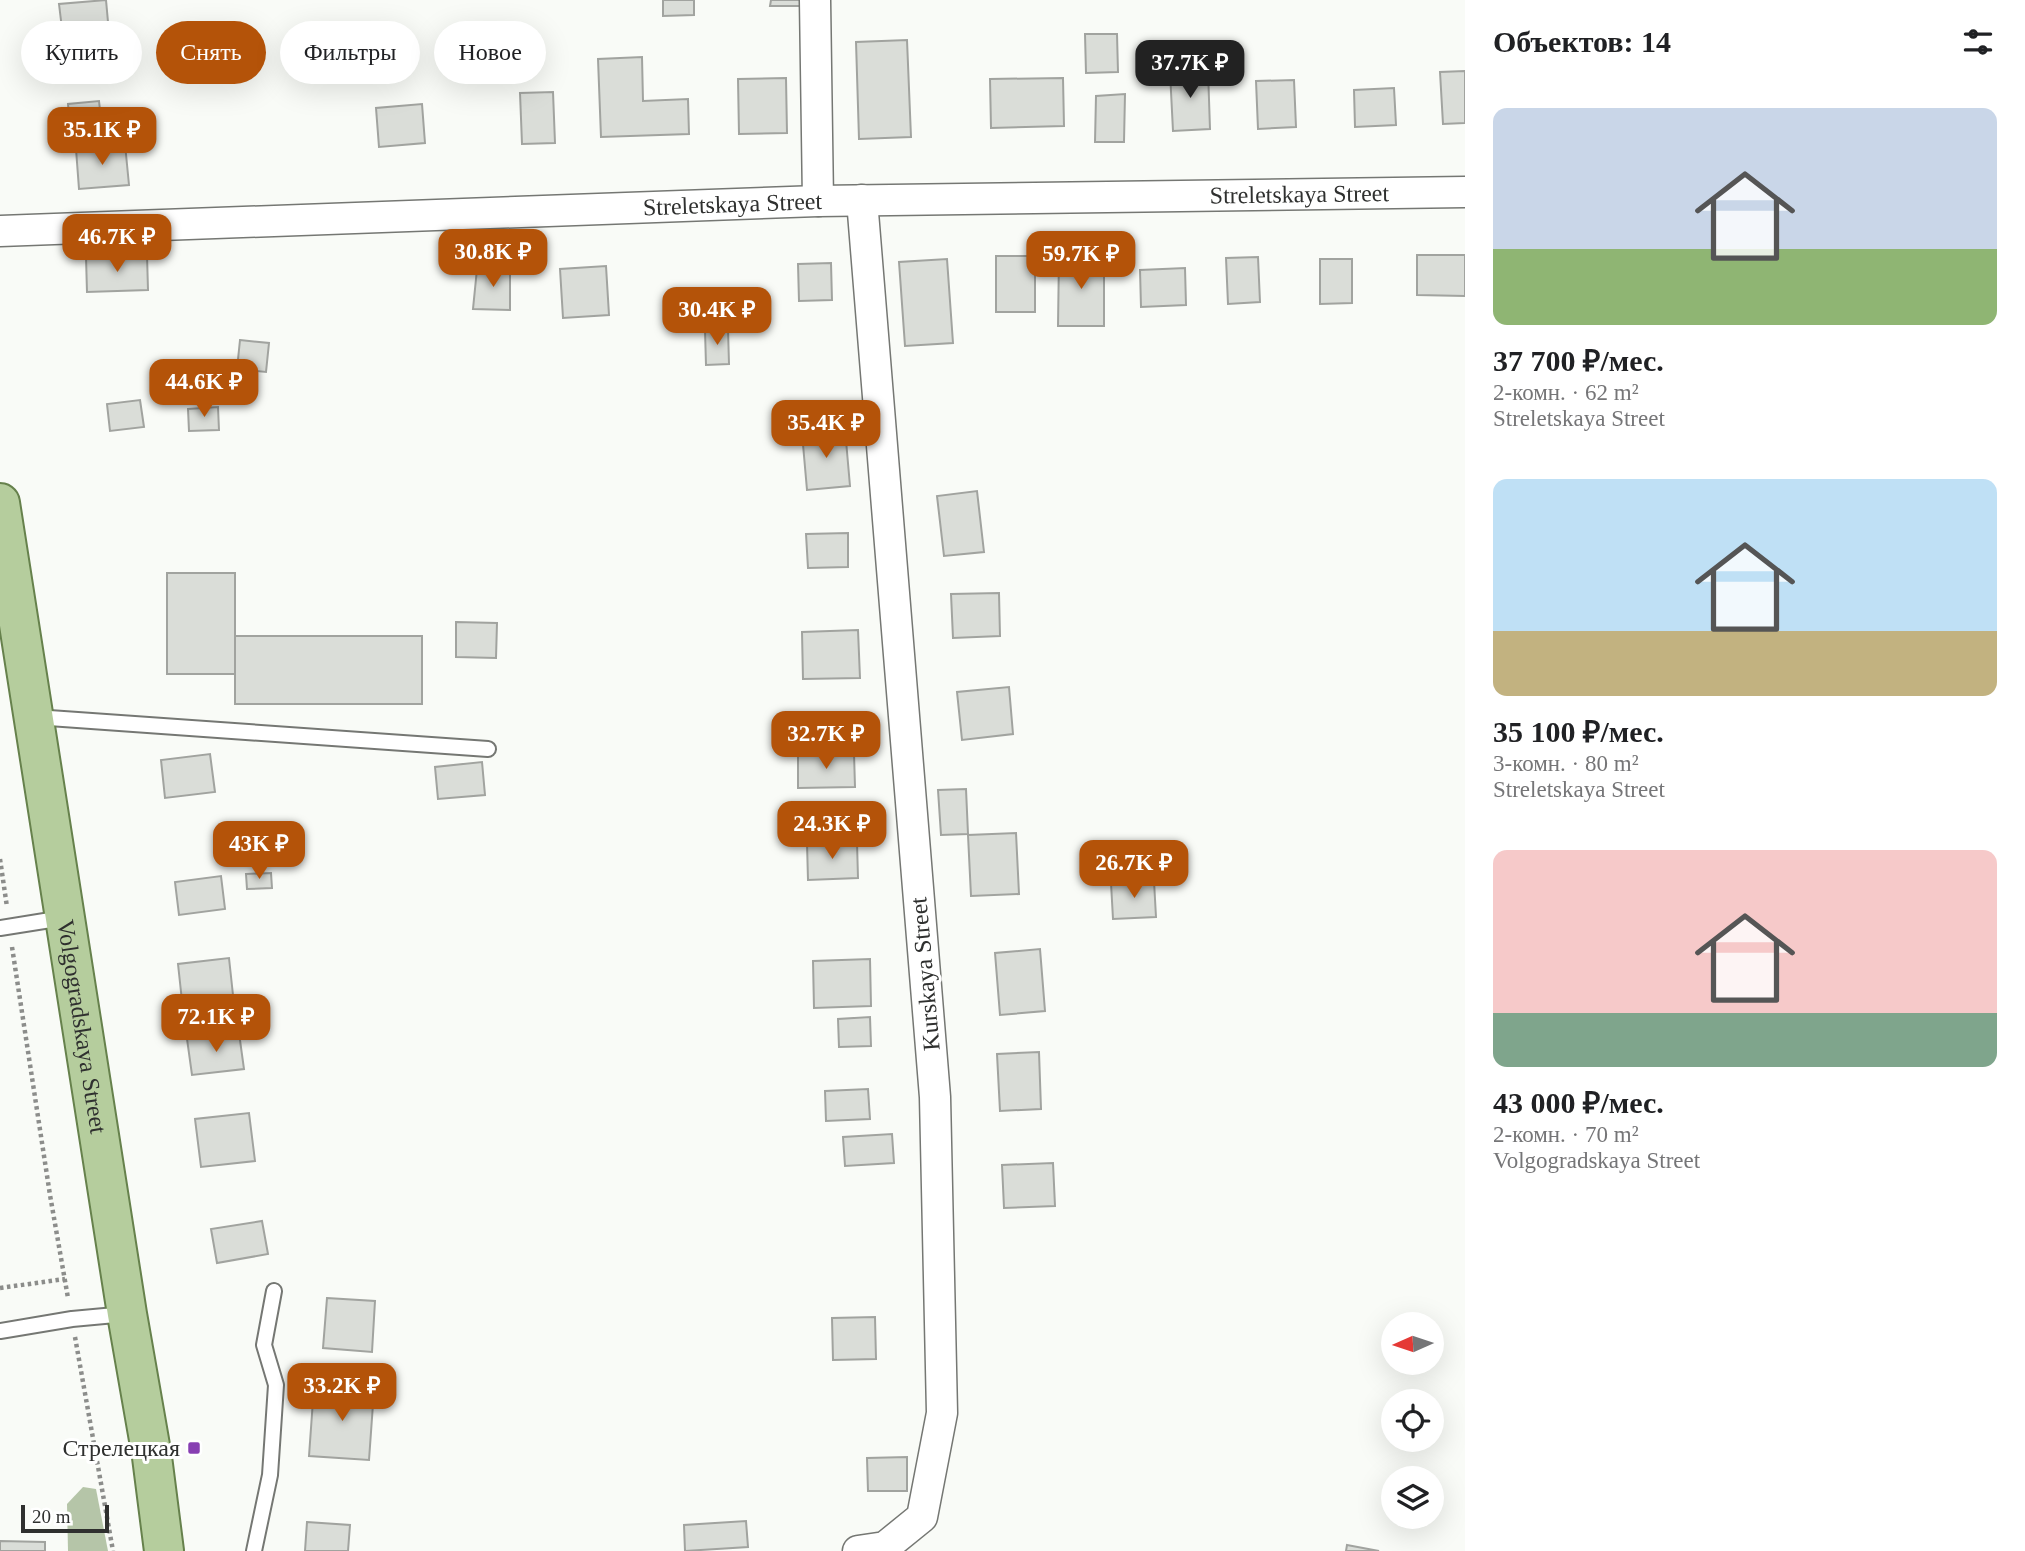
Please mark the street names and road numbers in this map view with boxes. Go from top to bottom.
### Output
street label: Streletskaya Street [1210,180,1390,209]
street label: Streletskaya Street [642,188,823,220]
street label: Kurskaya Street [905,896,945,1052]
street label: Volgogradskaya Street [52,918,112,1136]

